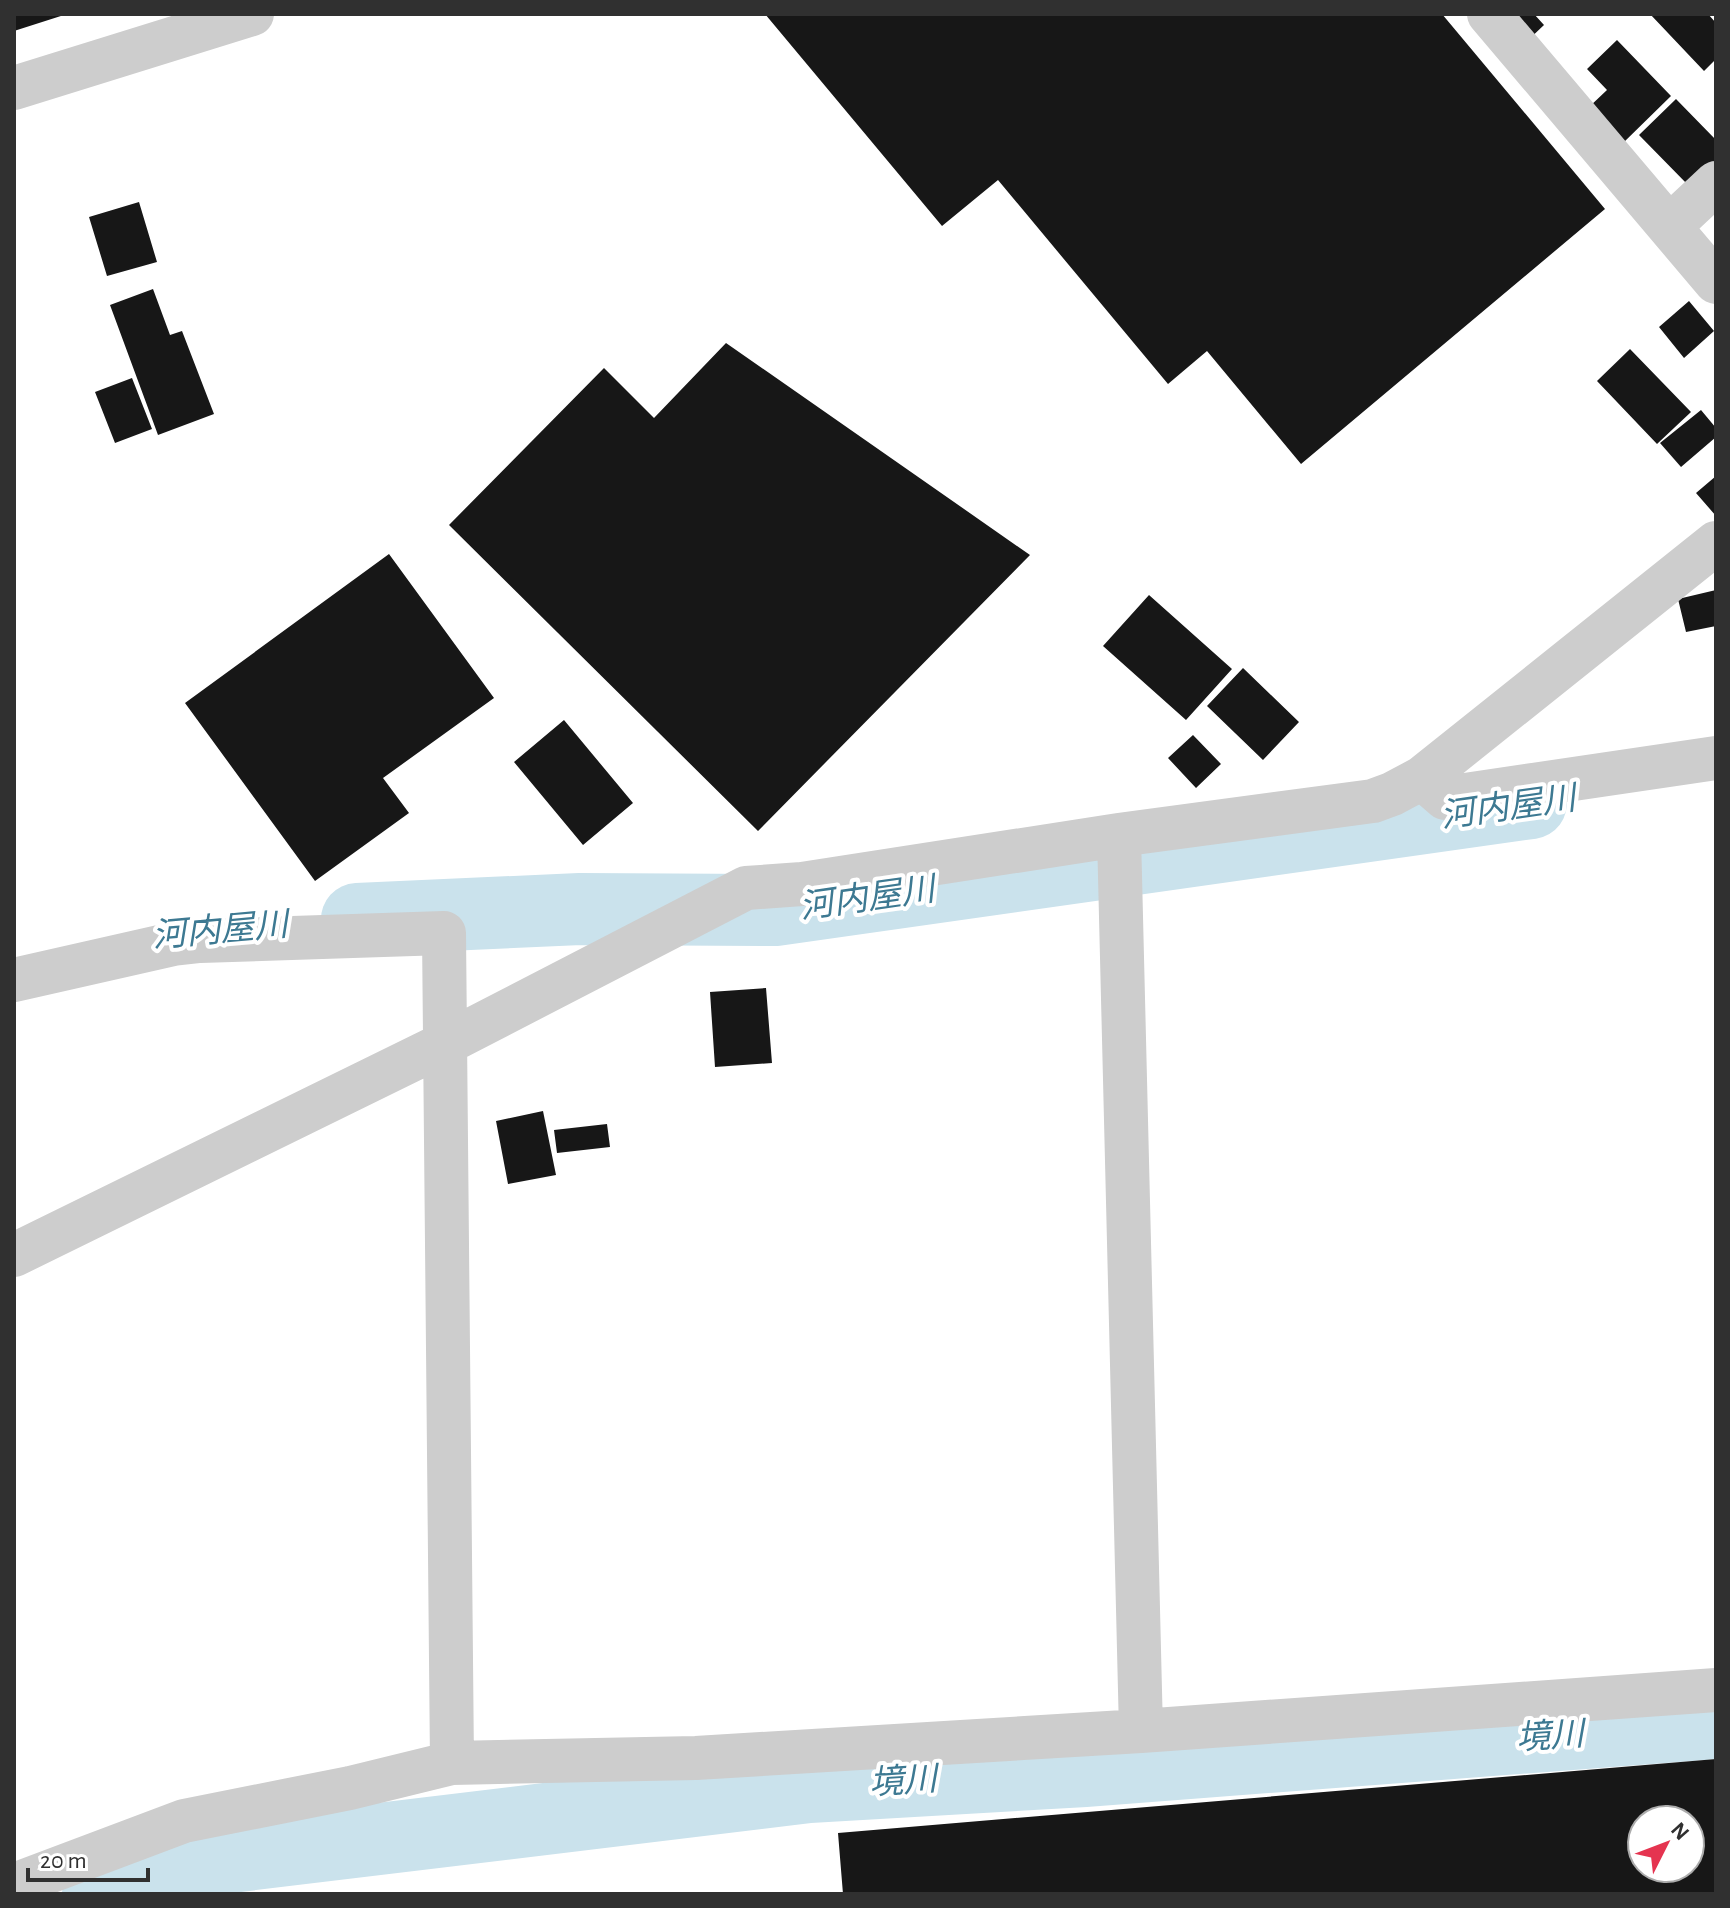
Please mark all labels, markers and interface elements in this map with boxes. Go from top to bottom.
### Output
water label: 河内屋川 [1438,779,1581,834]
water label: 河内屋川 [797,870,940,925]
water label: 河内屋川 [151,906,292,954]
water label: 境川 [1515,1715,1588,1756]
water label: 境川 [868,1760,941,1801]
north arrow [1626,1804,1706,1884]
text: N [1667,1818,1693,1844]
scale bar [28,1832,148,1882]
text: 20 m [40,1849,87,1873]

